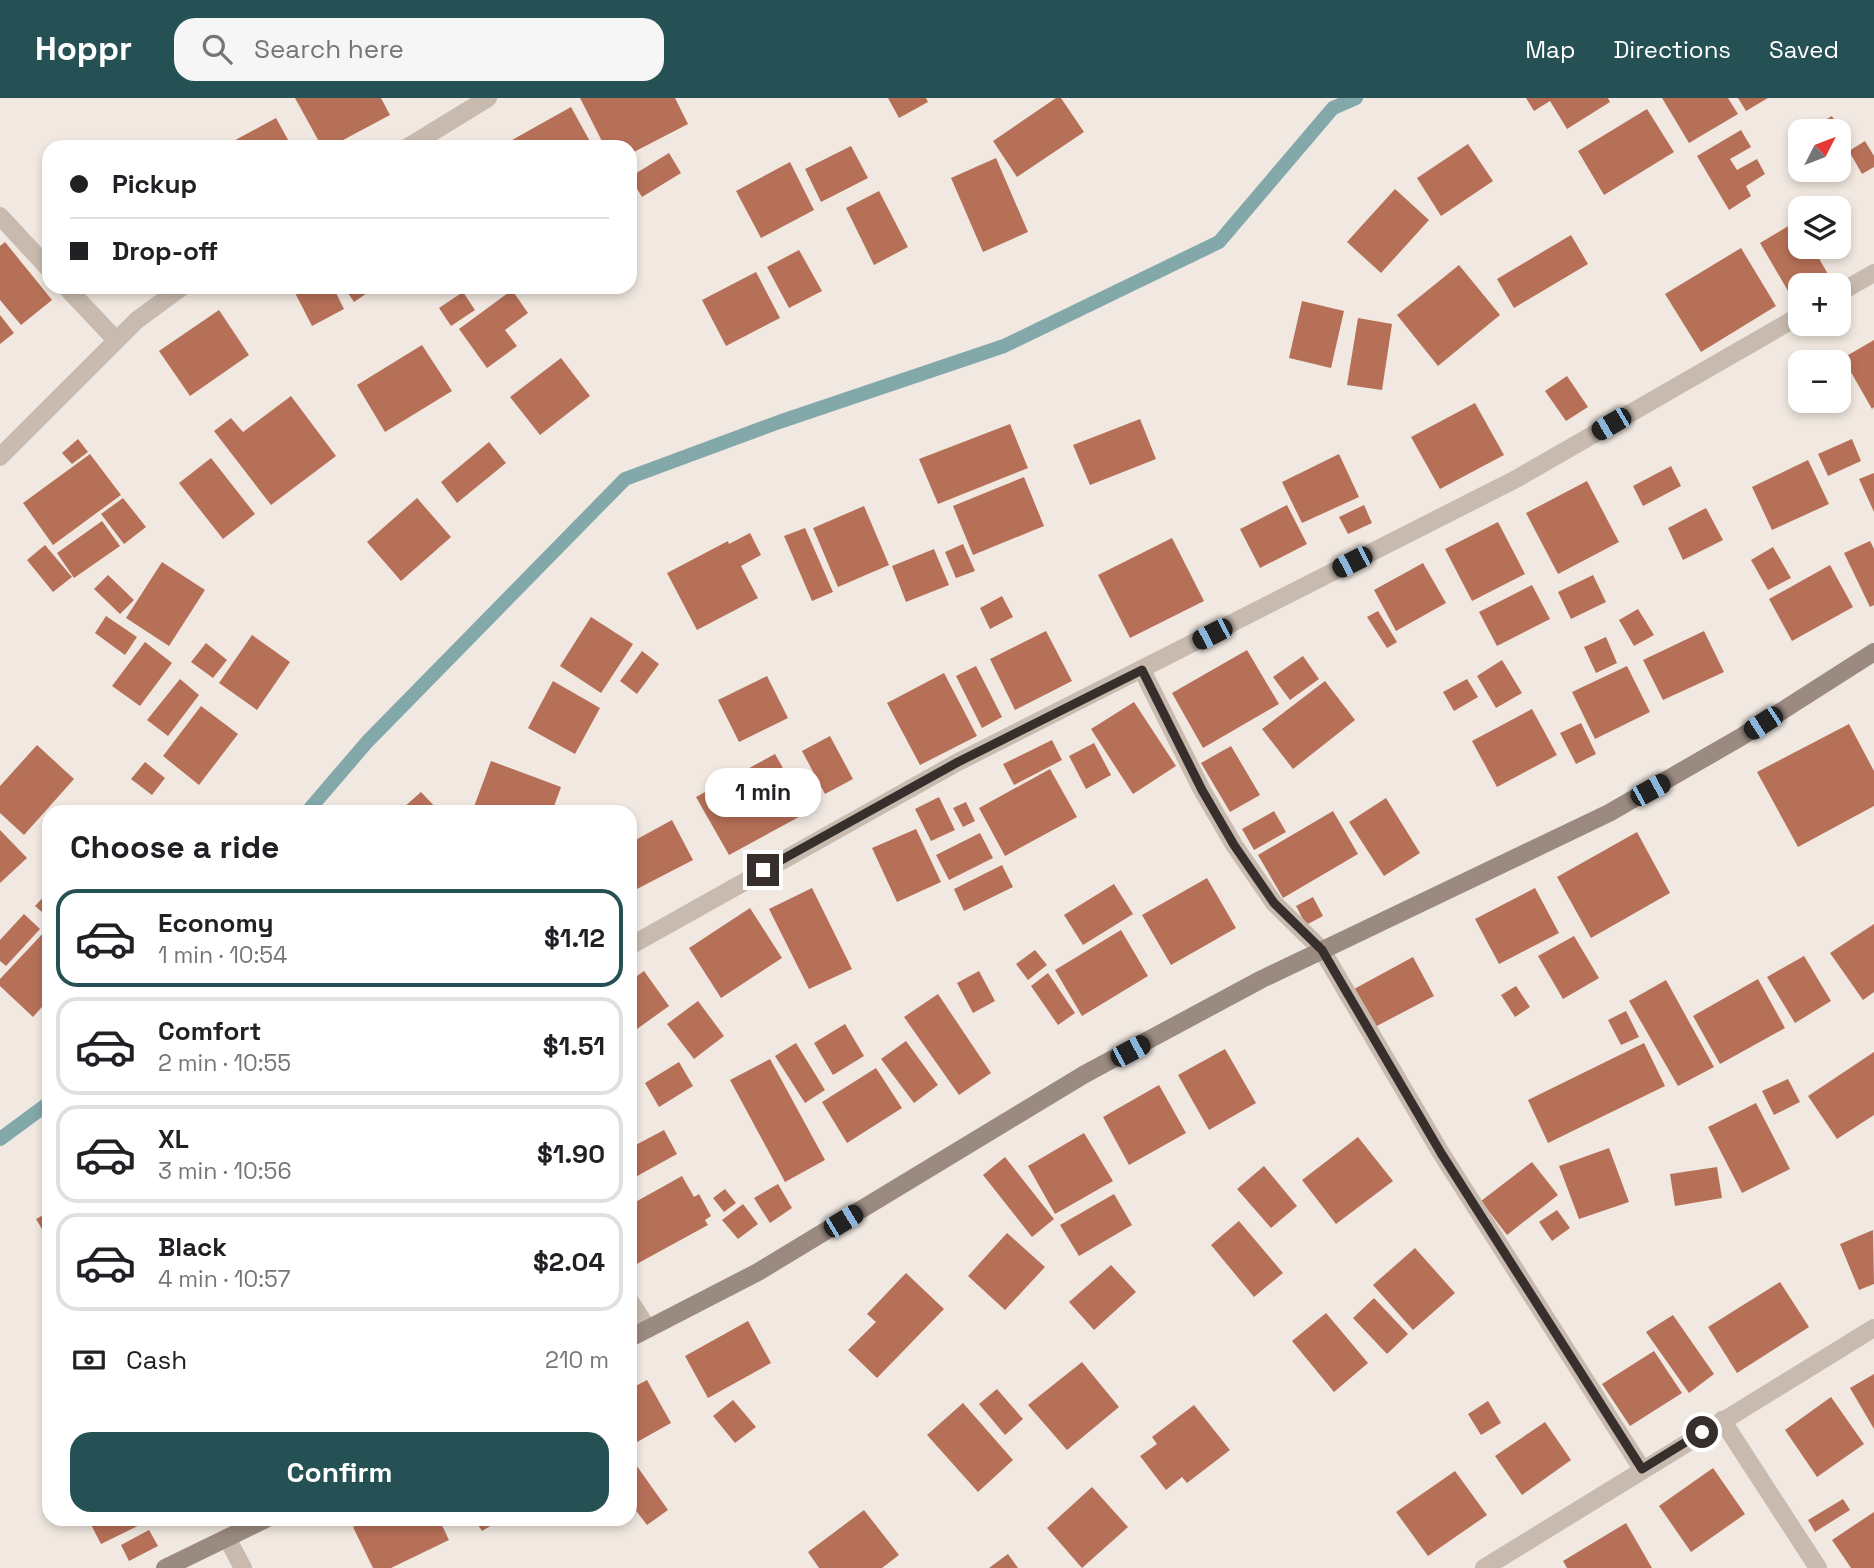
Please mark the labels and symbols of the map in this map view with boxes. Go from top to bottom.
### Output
north arrow [1788,119,1852,182]
car [1588,404,1635,444]
car [1329,543,1376,581]
car [1189,615,1236,653]
car [1740,703,1787,743]
callout: 1 min [705,768,821,818]
car [1627,771,1674,809]
route end [747,854,779,886]
car [1107,1032,1154,1070]
car [820,1201,867,1241]
route start [1686,1416,1718,1448]

